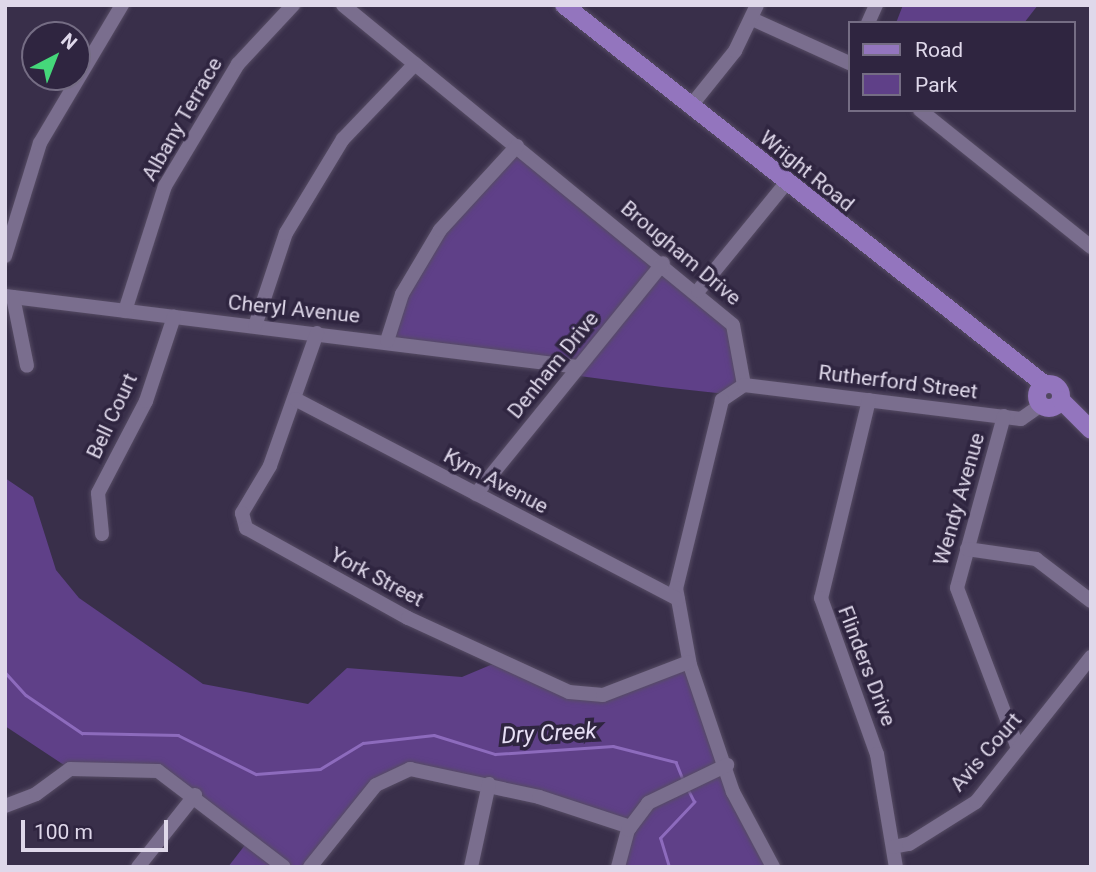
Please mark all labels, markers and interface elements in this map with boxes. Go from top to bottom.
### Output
north arrow [21,21,91,91]
legend [848,21,1075,112]
text: N [56,28,82,55]
text: Road [915,38,963,62]
street label: Albany Terrace [136,53,228,185]
text: Park [915,73,957,97]
street label: Wright Road [755,125,859,217]
street label: Brougham Drive [616,195,746,311]
street label: Cheryl Avenue [227,290,361,328]
street label: Denham Drive [502,306,604,424]
street label: Rutherford Street [817,360,979,404]
street label: Bell Court [81,369,143,463]
street label: Wendy Avenue [928,430,990,568]
street label: Kym Avenue [439,443,553,519]
street label: York Street [326,542,428,612]
street label: Flinders Drive [833,602,901,730]
street label: Avis Court [945,707,1027,797]
water label: Dry Creek [501,718,597,750]
scale bar [24,806,172,850]
text: 100 m [34,820,93,844]

